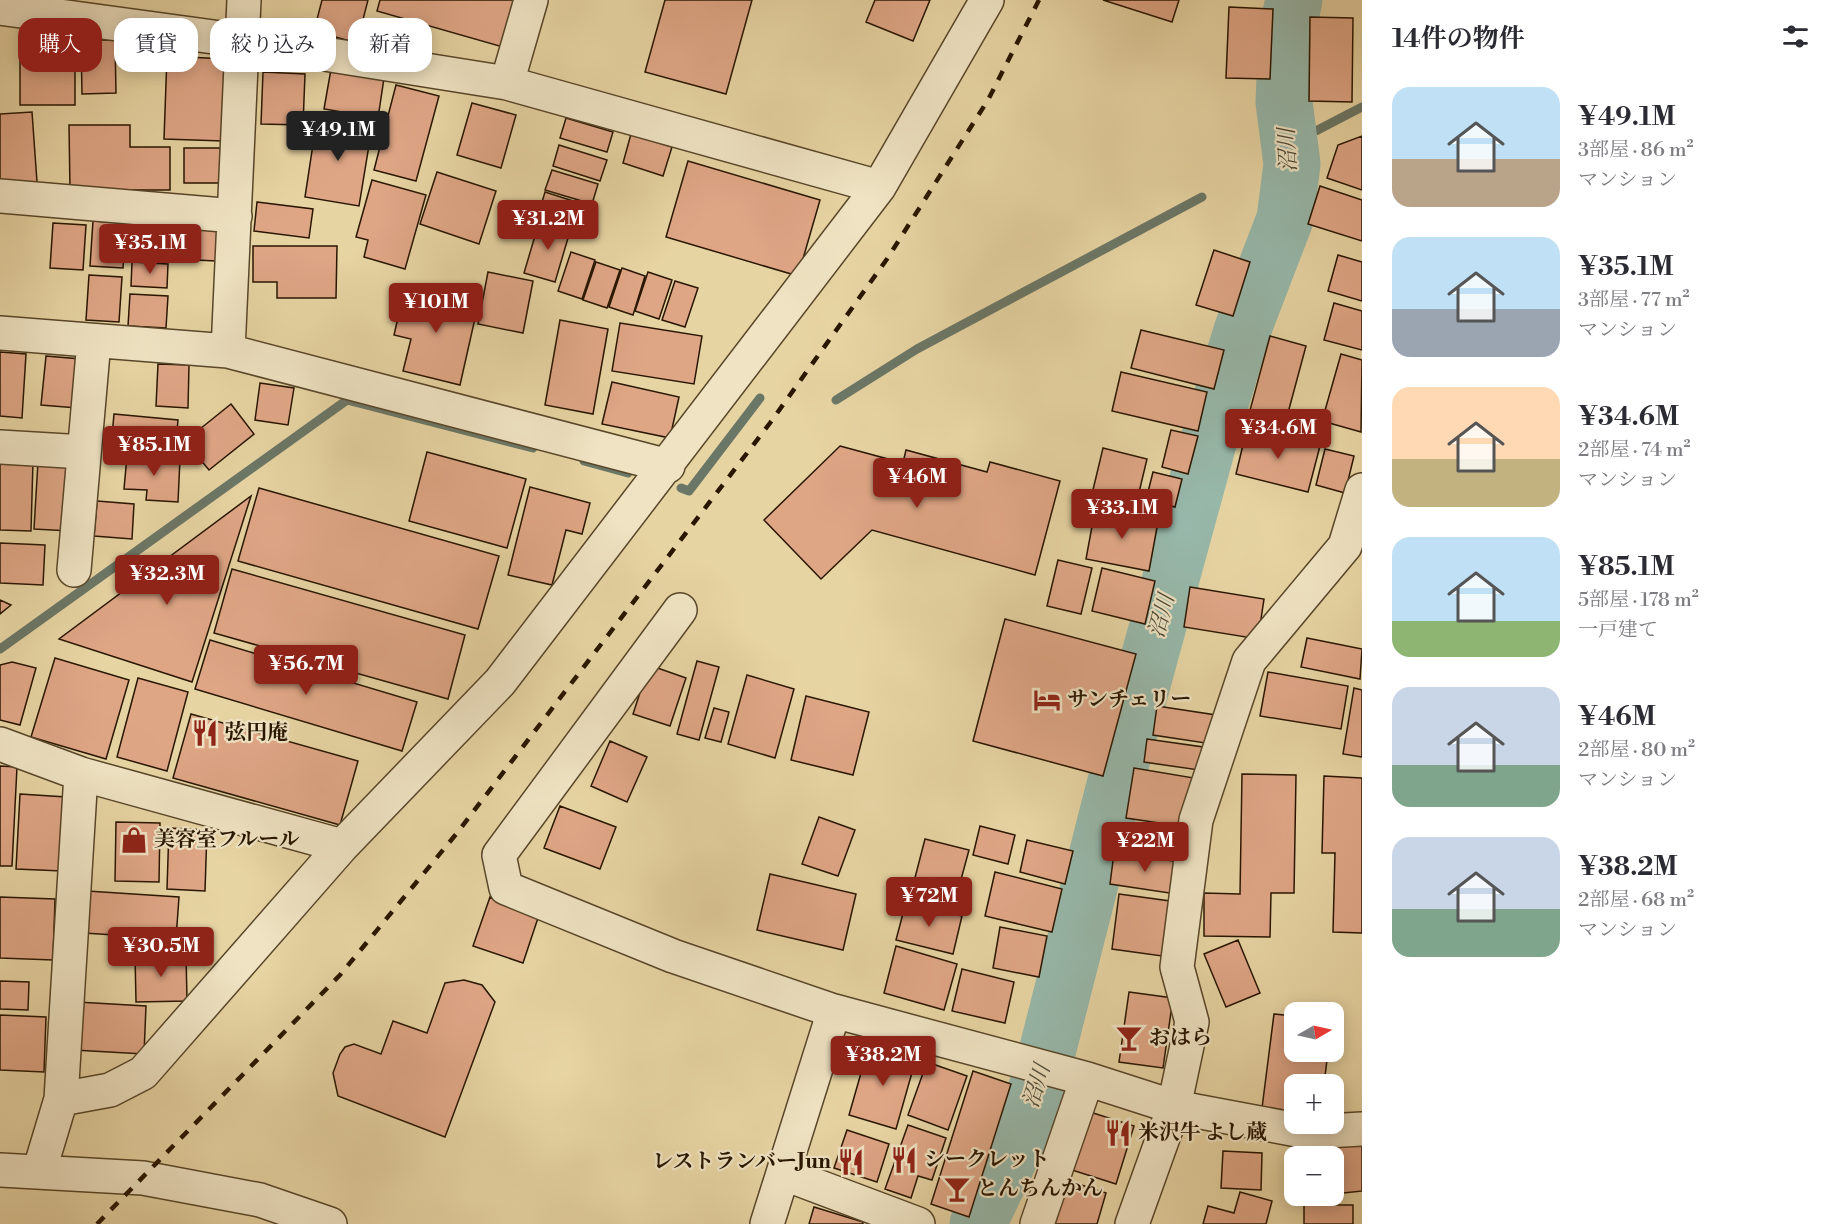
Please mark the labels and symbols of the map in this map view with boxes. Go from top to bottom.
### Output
pin: ¥49.1M [289,111,387,162]
water label: 沼川 [1273,125,1303,173]
pin: ¥31.2M [499,200,597,251]
pin: ¥35.1M [101,224,199,275]
pin: ¥101M [394,283,478,334]
pin: ¥34.6M [1229,409,1327,460]
pin: ¥85.1M [105,426,203,477]
pin: ¥46M [881,458,953,509]
pin: ¥33.1M [1073,489,1171,540]
pin: ¥32.3M [118,555,216,606]
water label: 沼川 [1143,589,1181,641]
pin: ¥56.7M [257,645,355,696]
hotel icon: サンチェリー [1032,685,1062,715]
place label: サンチェリー [1067,687,1191,713]
restaurant icon: 弦円庵 [190,718,220,748]
place label: 弦円庵 [225,720,288,746]
pin: ¥22M [1109,822,1181,873]
shop icon: 美容室フルール [119,825,149,855]
place label: 美容室フルール [154,827,300,853]
pin: ¥72M [893,877,965,928]
pin: ¥30.5M [112,927,210,978]
north arrow [1284,1002,1344,1062]
bar icon: おはら [1114,1023,1144,1053]
place label: おはら [1149,1025,1212,1051]
pin: ¥38.2M [834,1036,932,1087]
water label: 沼川 [1018,1059,1057,1111]
restaurant icon: 米沢牛 よし蔵 [1103,1118,1133,1148]
place label: 米沢牛 よし蔵 [1138,1120,1267,1146]
restaurant icon: シークレット [889,1145,919,1175]
restaurant icon: レストランバーJun [836,1147,866,1177]
place label: シークレット [924,1147,1050,1173]
place label: レストランバーJun [652,1149,831,1175]
bar icon: とんちんかん [942,1174,972,1204]
place label: とんちんかん [977,1176,1103,1202]

